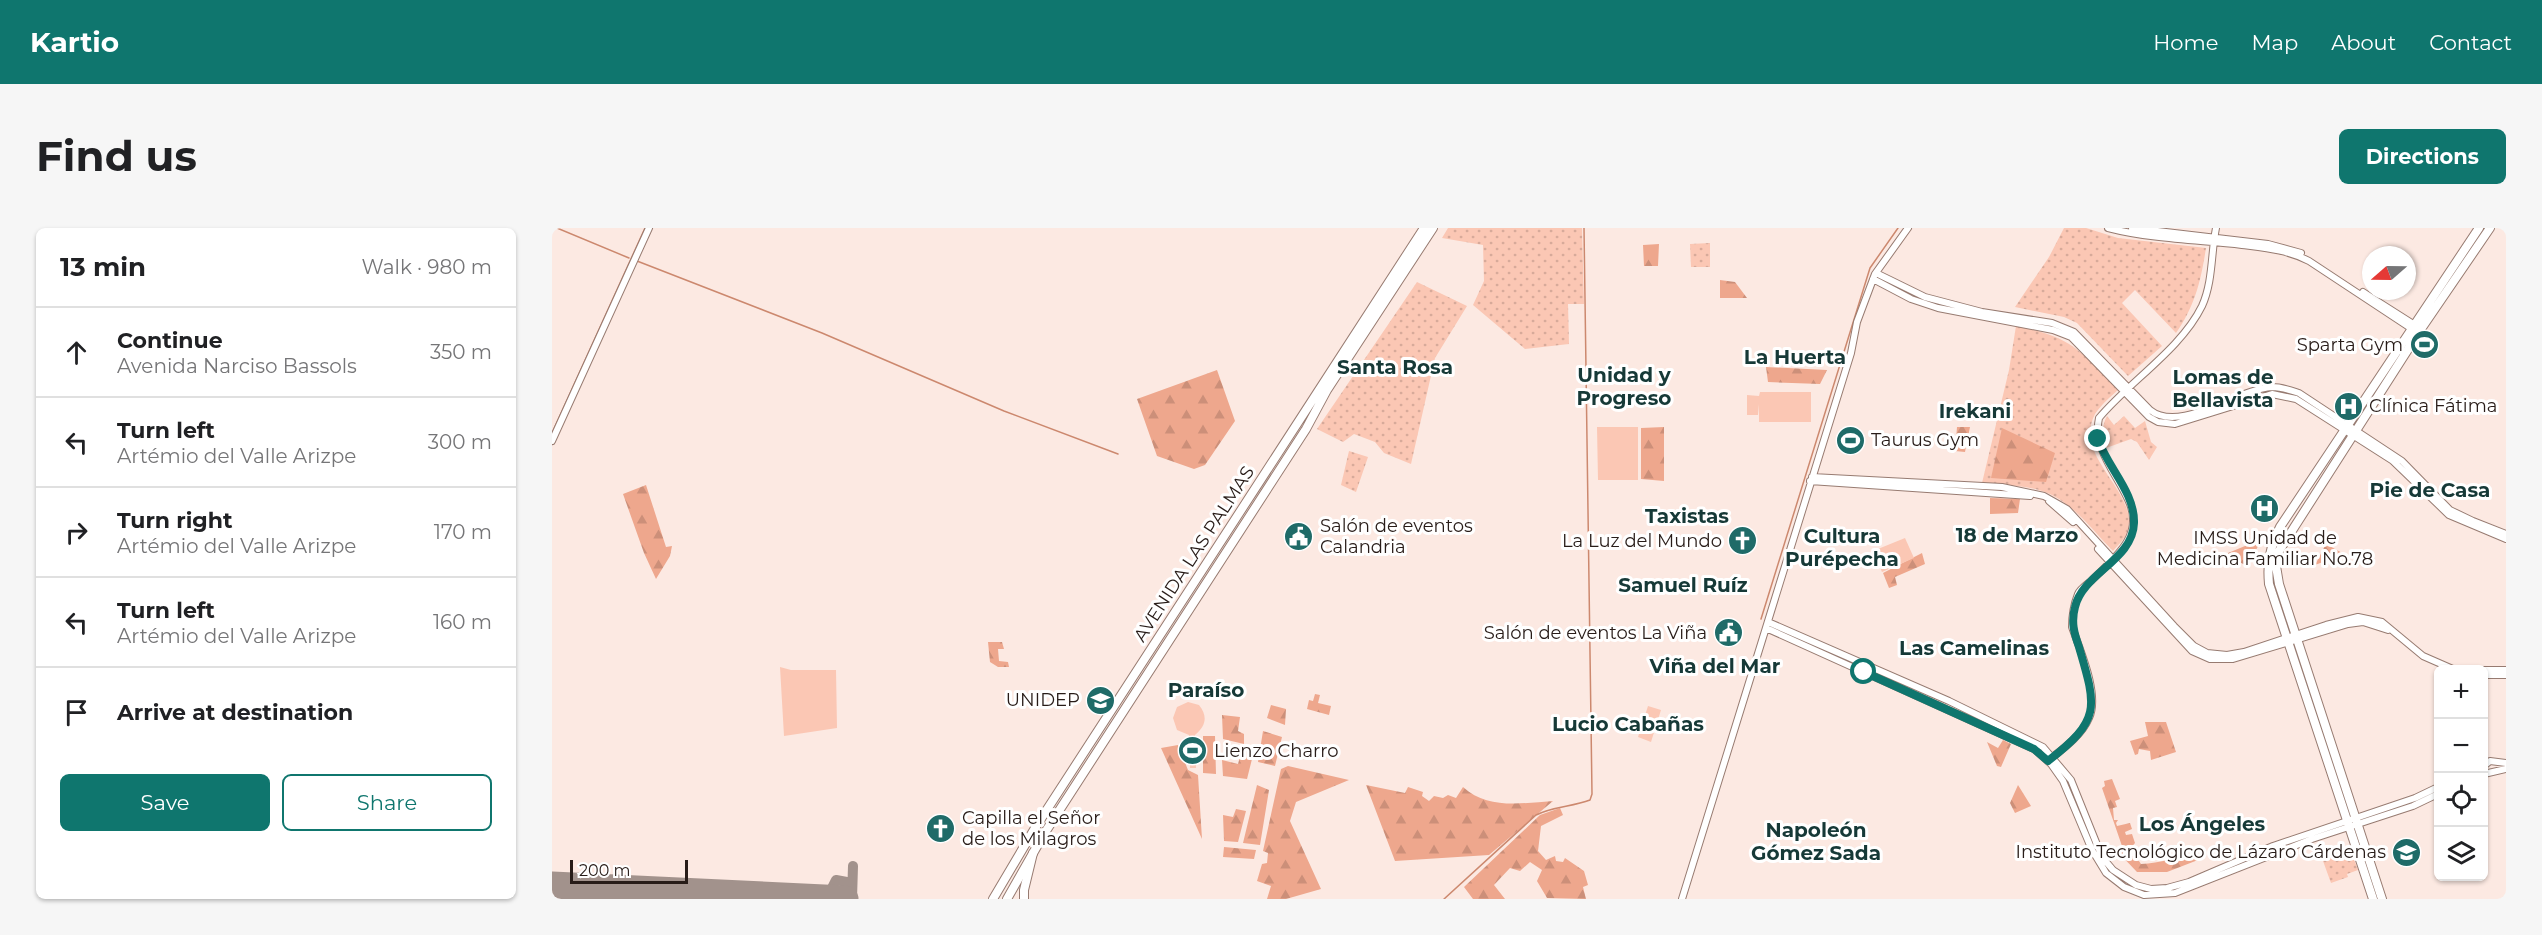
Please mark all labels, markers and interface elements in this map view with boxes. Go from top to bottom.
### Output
text: Kartio [30,25,119,59]
text: Home [2153,30,2218,55]
text: Map [2251,30,2298,55]
text: About [2331,30,2396,55]
text: Contact [2429,30,2512,55]
button: Directions [2339,129,2506,184]
text: Find us [36,130,197,182]
north arrow [2362,246,2416,300]
text: 13 min [60,251,146,283]
text: Walk · 980 m [362,255,492,279]
text: Continue [117,327,223,354]
sports icon: Sparta Gym [2408,329,2440,361]
place label: Sparta Gym [2297,334,2403,356]
icon: ahead [60,336,93,369]
text: 350 m [430,340,492,364]
district label: La Huerta [1744,345,1846,369]
text: Avenida Narciso Bassols [117,354,357,378]
district label: Santa Rosa [1337,355,1453,379]
district label: Unidad y Progreso [1577,363,1672,410]
district label: Lomas de Bellavista [2172,365,2274,412]
hospital icon: Clínica Fátima [2332,390,2364,422]
place label: Clínica Fátima [2369,395,2497,417]
district label: Irekani [1939,399,2011,423]
text: Turn left [117,417,215,444]
sports icon: Taurus Gym [1834,424,1866,456]
route end [2084,425,2110,451]
icon: left [60,426,93,459]
place label: Taurus Gym [1871,429,1979,451]
text: 300 m [428,430,492,454]
text: Artémio del Valle Arizpe [117,444,356,468]
street label: AVENIDA LAS PALMAS [1129,462,1259,646]
district label: Pie de Casa [2370,478,2490,502]
hospital icon: IMSS Unidad de Medicina Familiar No.78 [2249,493,2281,525]
district label: Taxistas [1645,504,1729,528]
text: Turn right [117,507,232,534]
place label: Salón de eventos Calandria [1320,515,1473,558]
icon: right [60,516,93,549]
text: 170 m [434,520,492,544]
public building icon: Salón de eventos Calandria [1283,520,1315,552]
district label: 18 de Marzo [1956,523,2078,547]
district label: Cultura Purépecha [1785,524,1899,571]
church icon: La Luz del Mundo [1727,525,1759,557]
place label: IMSS Unidad de Medicina Familiar No.78 [2157,527,2373,570]
place label: La Luz del Mundo [1562,530,1722,552]
text: Artémio del Valle Arizpe [117,534,356,558]
district label: Samuel Ruíz [1618,573,1748,597]
text: Turn left [117,597,215,624]
icon: left [60,606,93,639]
text: 160 m [433,610,492,634]
public building icon: Salón de eventos La Viña [1712,617,1744,649]
place label: Salón de eventos La Viña [1484,622,1707,644]
text: Artémio del Valle Arizpe [117,624,356,648]
district label: Las Camelinas [1899,636,2049,660]
district label: Viña del Mar [1649,654,1781,678]
route start [1850,658,1876,684]
map controls [2434,665,2488,881]
button: + [2434,665,2488,719]
district label: Paraíso [1168,678,1244,702]
school or university icon: UNIDEP [1085,684,1117,716]
place label: UNIDEP [1006,689,1080,711]
icon: arrive [60,696,93,729]
text: Arrive at destination [117,699,353,726]
district label: Lucio Cabañas [1552,712,1704,736]
button: − [2434,719,2488,773]
sports icon: Lienzo Charro [1177,735,1209,767]
place label: Lienzo Charro [1214,740,1338,762]
button: locate [2434,773,2488,827]
button: Save [60,774,270,831]
button: Share [282,774,492,831]
place label: Capilla el Señor de los Milagros [962,807,1100,850]
church icon: Capilla el Señor de los Milagros [925,812,957,844]
district label: Los Ángeles [2139,812,2266,836]
district label: Napoleón Gómez Sada [1751,818,1881,865]
button: layers [2434,827,2488,881]
school or university icon: Instituto Tecnológico de Lázaro Cárdenas [2391,836,2423,868]
place label: Instituto Tecnológico de Lázaro Cárdenas [2015,841,2386,863]
scale bar [570,857,688,884]
text: 200 m [579,861,630,880]

